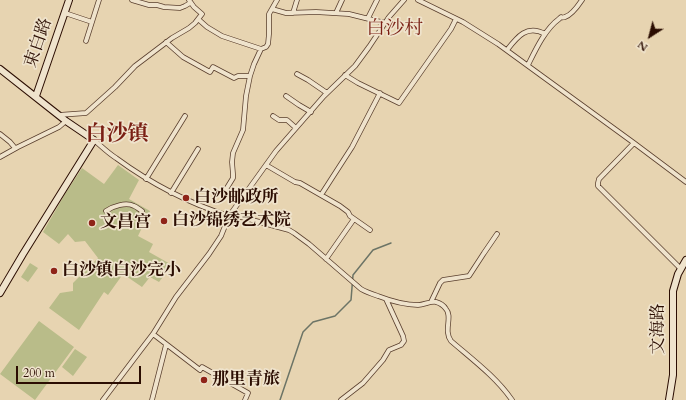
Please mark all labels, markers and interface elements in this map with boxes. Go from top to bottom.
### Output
street label: 束白路 [21,16,57,70]
north arrow [630,16,670,56]
district label: 白沙村 [367,19,423,41]
text: N [634,37,651,55]
district label: 白沙镇 [86,122,148,148]
place label: 白沙邮政所 [194,188,279,208]
marker: 白沙邮政所 [181,193,191,203]
place label: 白沙锦绣艺术院 [172,211,291,231]
place label: 文昌宫 [100,213,151,233]
marker: 白沙锦绣艺术院 [159,216,169,226]
marker: 文昌宫 [87,218,97,228]
place label: 白沙镇白沙完小 [62,261,181,281]
marker: 白沙镇白沙完小 [49,266,59,276]
street label: 文海路 [649,304,669,354]
scale bar [18,358,143,384]
text: 200 m [23,365,55,381]
place label: 那里青旅 [212,370,280,390]
marker: 那里青旅 [199,375,209,385]

